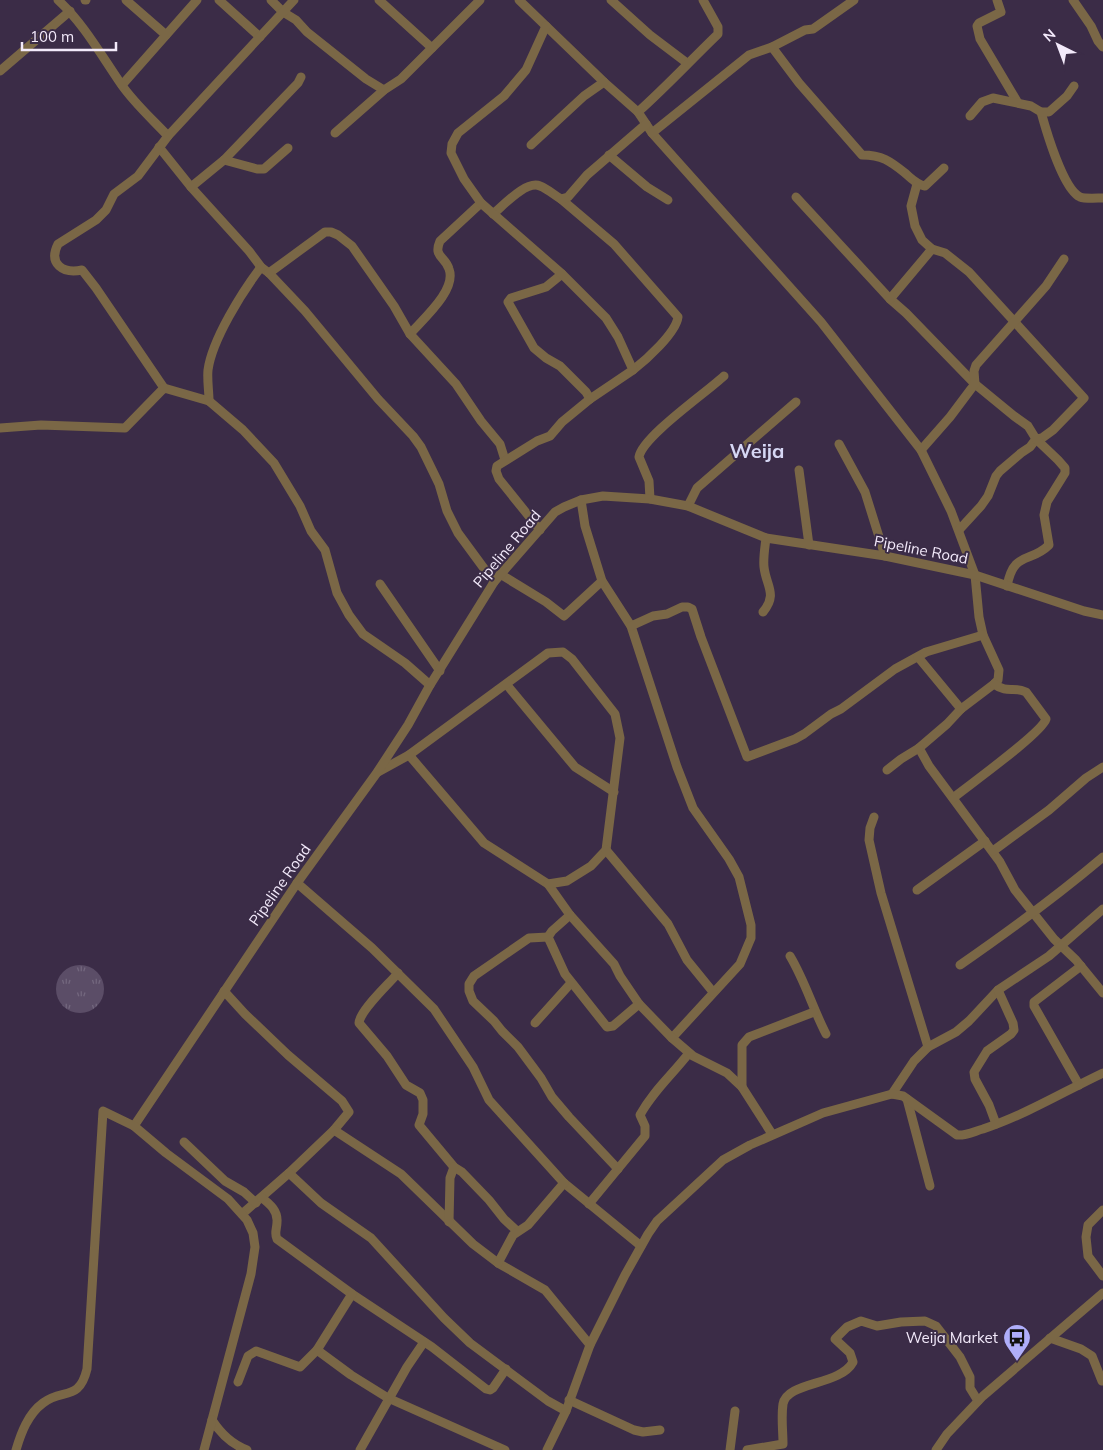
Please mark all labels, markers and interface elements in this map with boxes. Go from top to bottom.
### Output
scale bar [22,20,116,52]
north arrow [1033,20,1083,70]
text: N [1039,25,1059,46]
text: 100 m [30,27,74,46]
district label: Weija [730,438,784,463]
street label: Pipeline Road [469,506,545,591]
street label: Pipeline Road [873,531,970,568]
street label: Pipeline Road [244,840,315,929]
bus stop icon: Weija Market [1002,1323,1032,1362]
place label: Weija Market [906,1328,998,1347]

